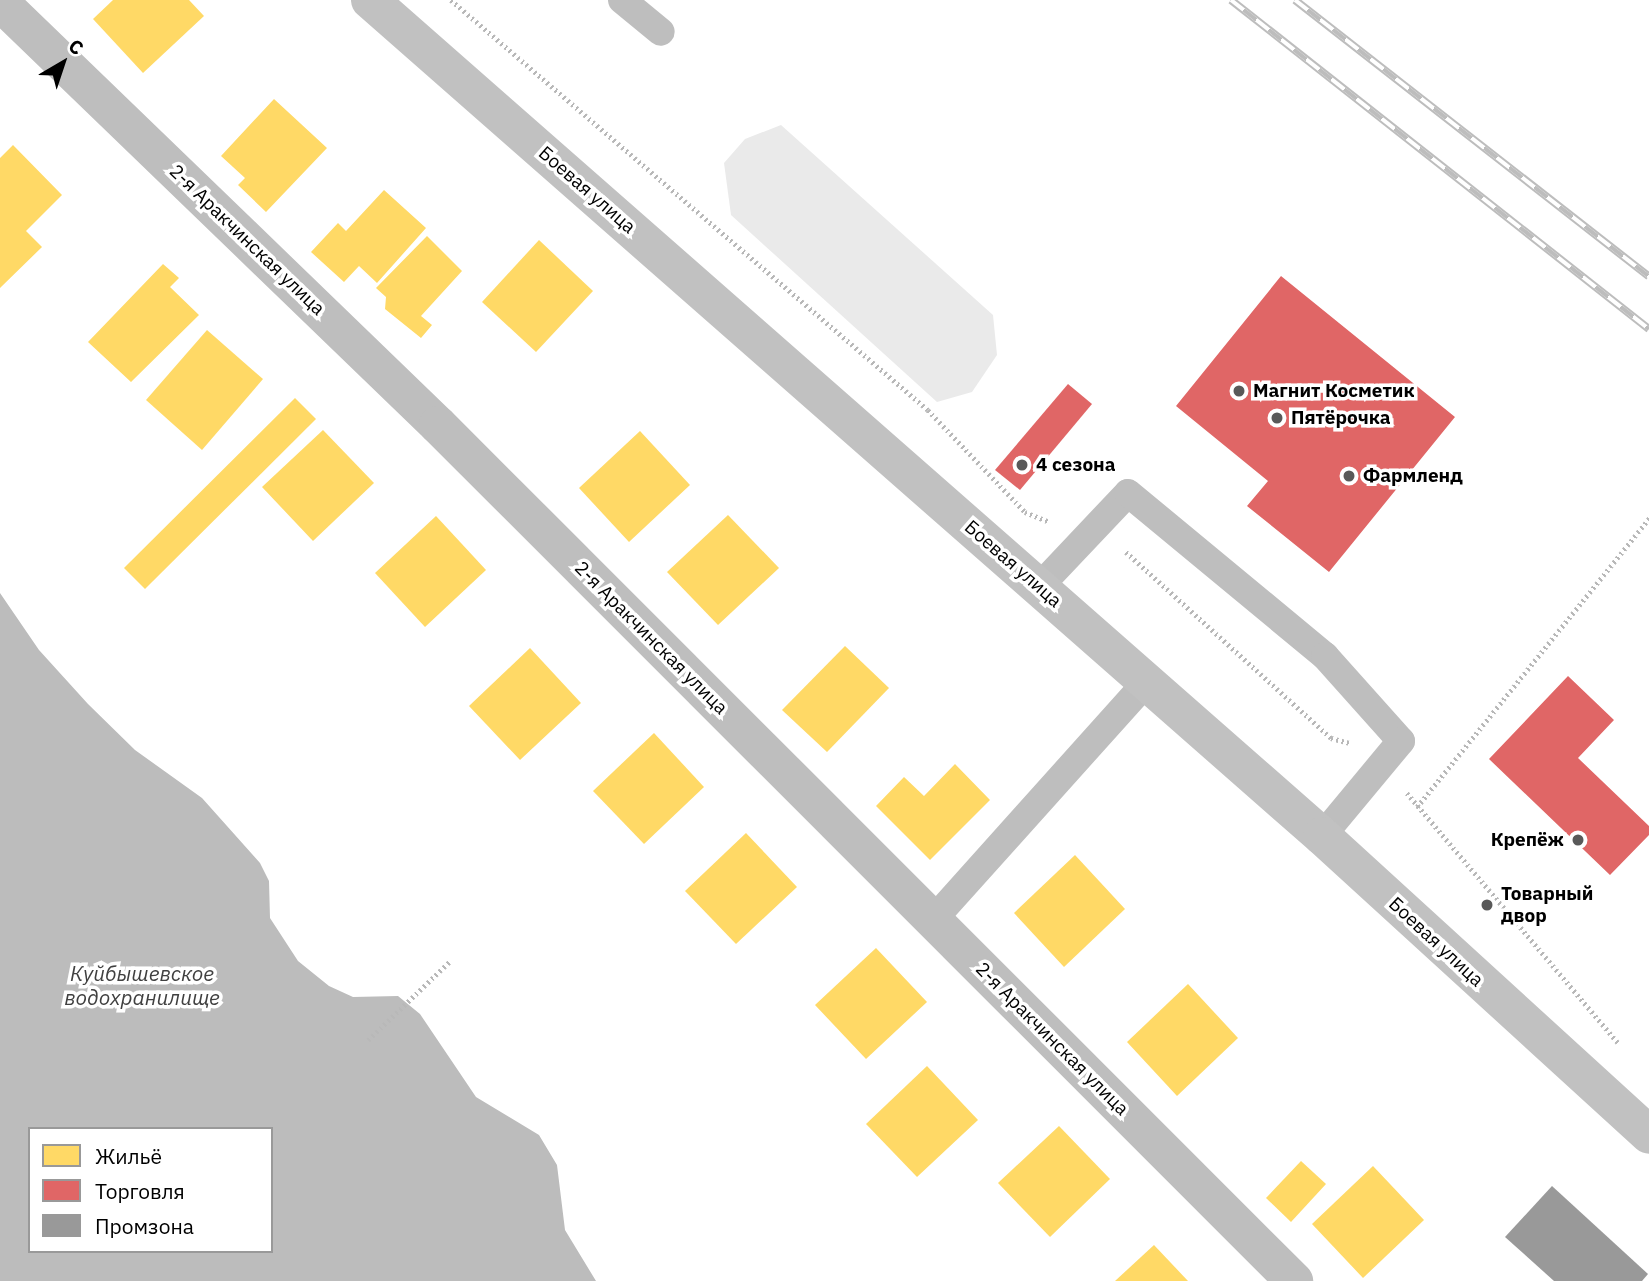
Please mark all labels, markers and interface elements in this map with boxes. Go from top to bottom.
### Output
north arrow [28,28,98,98]
text: С [64,33,89,60]
street label: Боевая улица [534,142,640,238]
street label: 2-я Аракчинская улица [165,160,329,320]
place label: Магнит Косметик [1253,380,1415,402]
marker: Магнит Косметик [1231,383,1247,399]
place label: Пятёрочка [1291,407,1391,429]
marker: Пятёрочка [1269,410,1285,426]
place label: 4 сезона [1036,454,1116,476]
marker: 4 сезона [1014,457,1030,473]
place label: Фармленд [1363,465,1463,487]
marker: Фармленд [1341,468,1357,484]
street label: Боевая улица [960,516,1066,612]
street label: 2-я Аракчинская улица [570,557,732,719]
place label: Крепёж [1491,829,1564,851]
marker: Крепёж [1570,832,1586,848]
place label: Товарный двор [1501,883,1593,927]
street label: Боевая улица [1384,892,1488,992]
marker: Товарный двор [1479,897,1495,913]
street label: 2-я Аракчинская улица [971,958,1133,1120]
water label: Куйбышевское водохранилище [64,960,220,1010]
legend [28,1127,273,1253]
text: Жильё [95,1142,162,1170]
text: Торговля [95,1177,185,1205]
text: Промзона [95,1212,194,1240]

